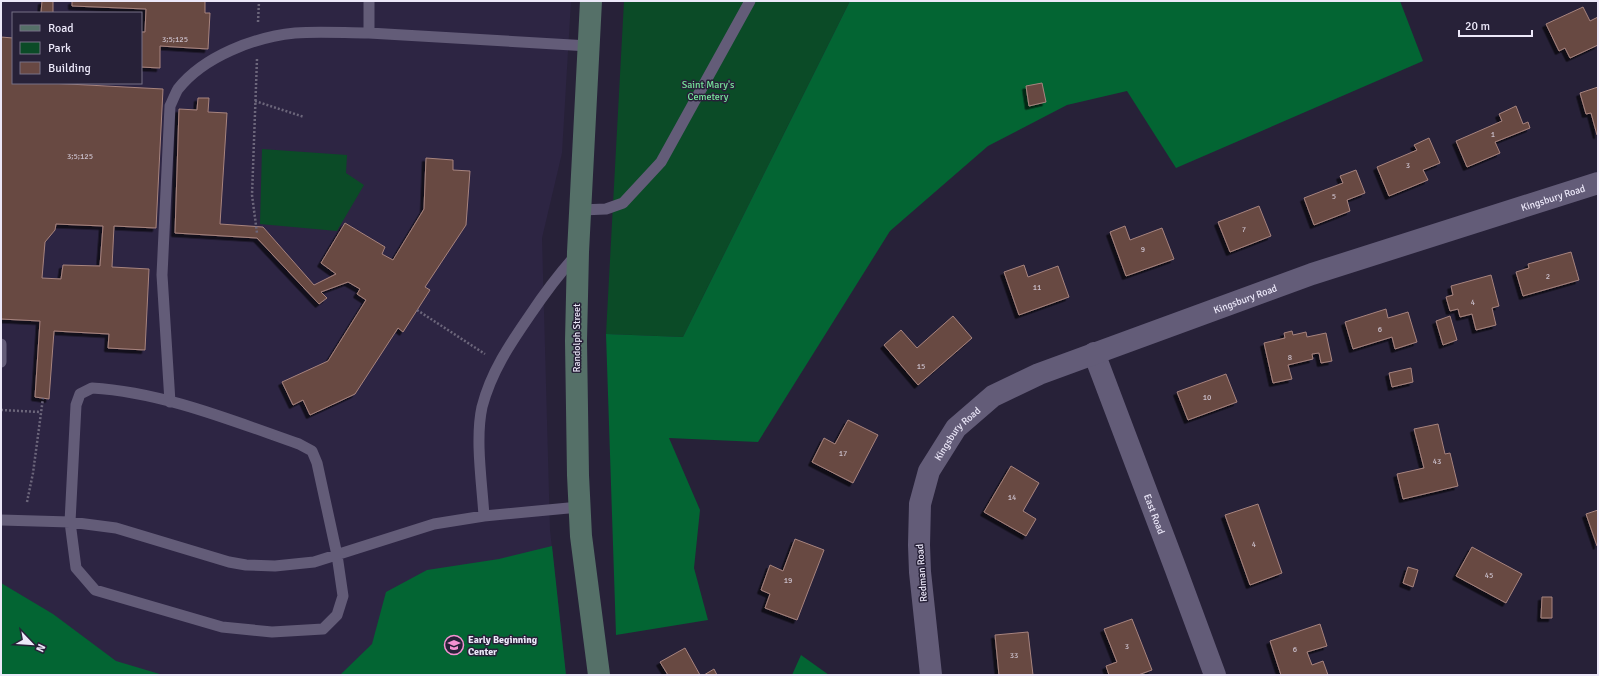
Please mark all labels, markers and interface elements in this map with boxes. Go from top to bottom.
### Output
legend [12,12,142,84]
scale bar [1459,12,1532,38]
text: 20 m [1465,19,1490,34]
text: Road [48,21,74,36]
house number: 3;5;125 [162,34,188,44]
text: Park [48,41,71,56]
text: Building [48,61,91,76]
park label: Saint Mary's Cemetery [682,79,735,103]
house number: 1 [1491,129,1495,139]
house number: 3;5;125 [67,151,93,161]
house number: 3 [1406,160,1410,170]
street label: Kingsbury Road [1519,182,1587,214]
house number: 5 [1332,191,1336,201]
house number: 7 [1242,224,1246,234]
house number: 9 [1141,244,1145,254]
house number: 2 [1546,271,1550,281]
house number: 11 [1033,282,1041,292]
street label: Kingsbury Road [1212,282,1279,317]
house number: 4 [1471,297,1476,307]
street label: Randolph Street [571,303,583,372]
house number: 6 [1378,324,1382,334]
house number: 8 [1288,352,1292,362]
house number: 15 [917,361,925,371]
house number: 10 [1203,392,1211,402]
street label: Kingsbury Road [932,405,983,463]
house number: 17 [839,448,847,458]
house number: 43 [1433,456,1441,466]
house number: 14 [1008,492,1017,502]
street label: East Road [1141,492,1167,536]
house number: 4 [1252,539,1257,549]
street label: Redman Road [914,543,930,602]
house number: 45 [1485,570,1493,580]
house number: 19 [784,575,792,585]
north arrow [12,624,52,664]
school or university icon: Early Beginning Center [443,634,465,656]
place label: Early Beginning Center [468,634,538,658]
house number: 3 [1125,641,1129,651]
text: N [33,642,48,654]
house number: 6 [1293,644,1297,654]
house number: 33 [1010,650,1018,660]

